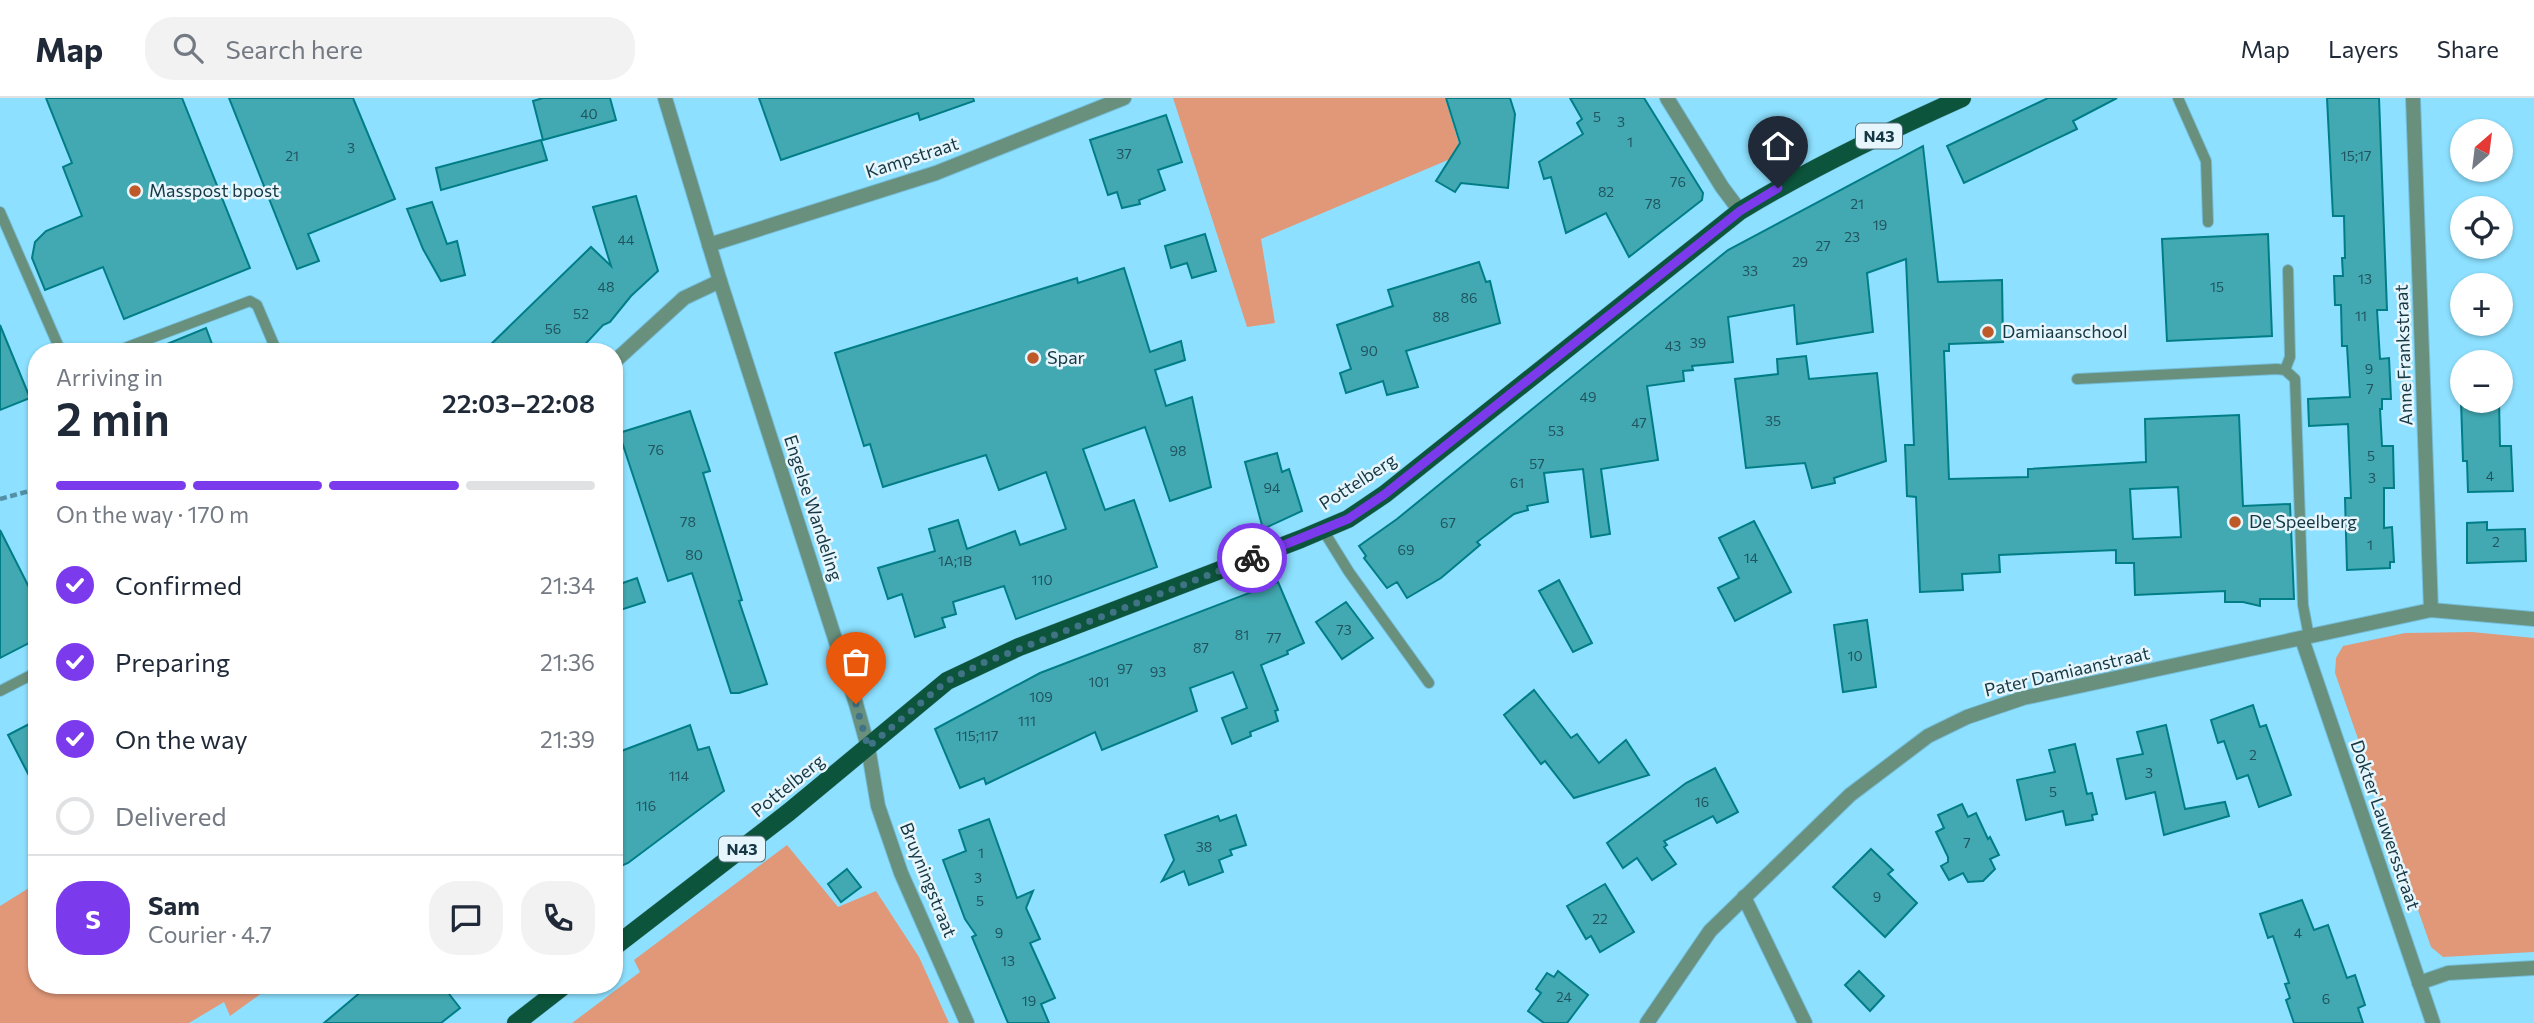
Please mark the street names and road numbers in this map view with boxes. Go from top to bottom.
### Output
road number: N43 [1856,124,1902,148]
street label: Kampstraat [862,132,961,182]
street label: Anne Frankstraat [2390,284,2416,426]
street label: Engelse Wandeling [780,432,848,584]
street label: Pottelberg [1315,448,1400,514]
street label: Pater Damiaanstraat [1982,641,2152,701]
street label: Dokter Lauwersstraat [2347,737,2425,913]
street label: Pottelberg [746,749,828,821]
street label: Bruyningstraat [896,819,962,940]
road number: N43 [719,836,765,862]

